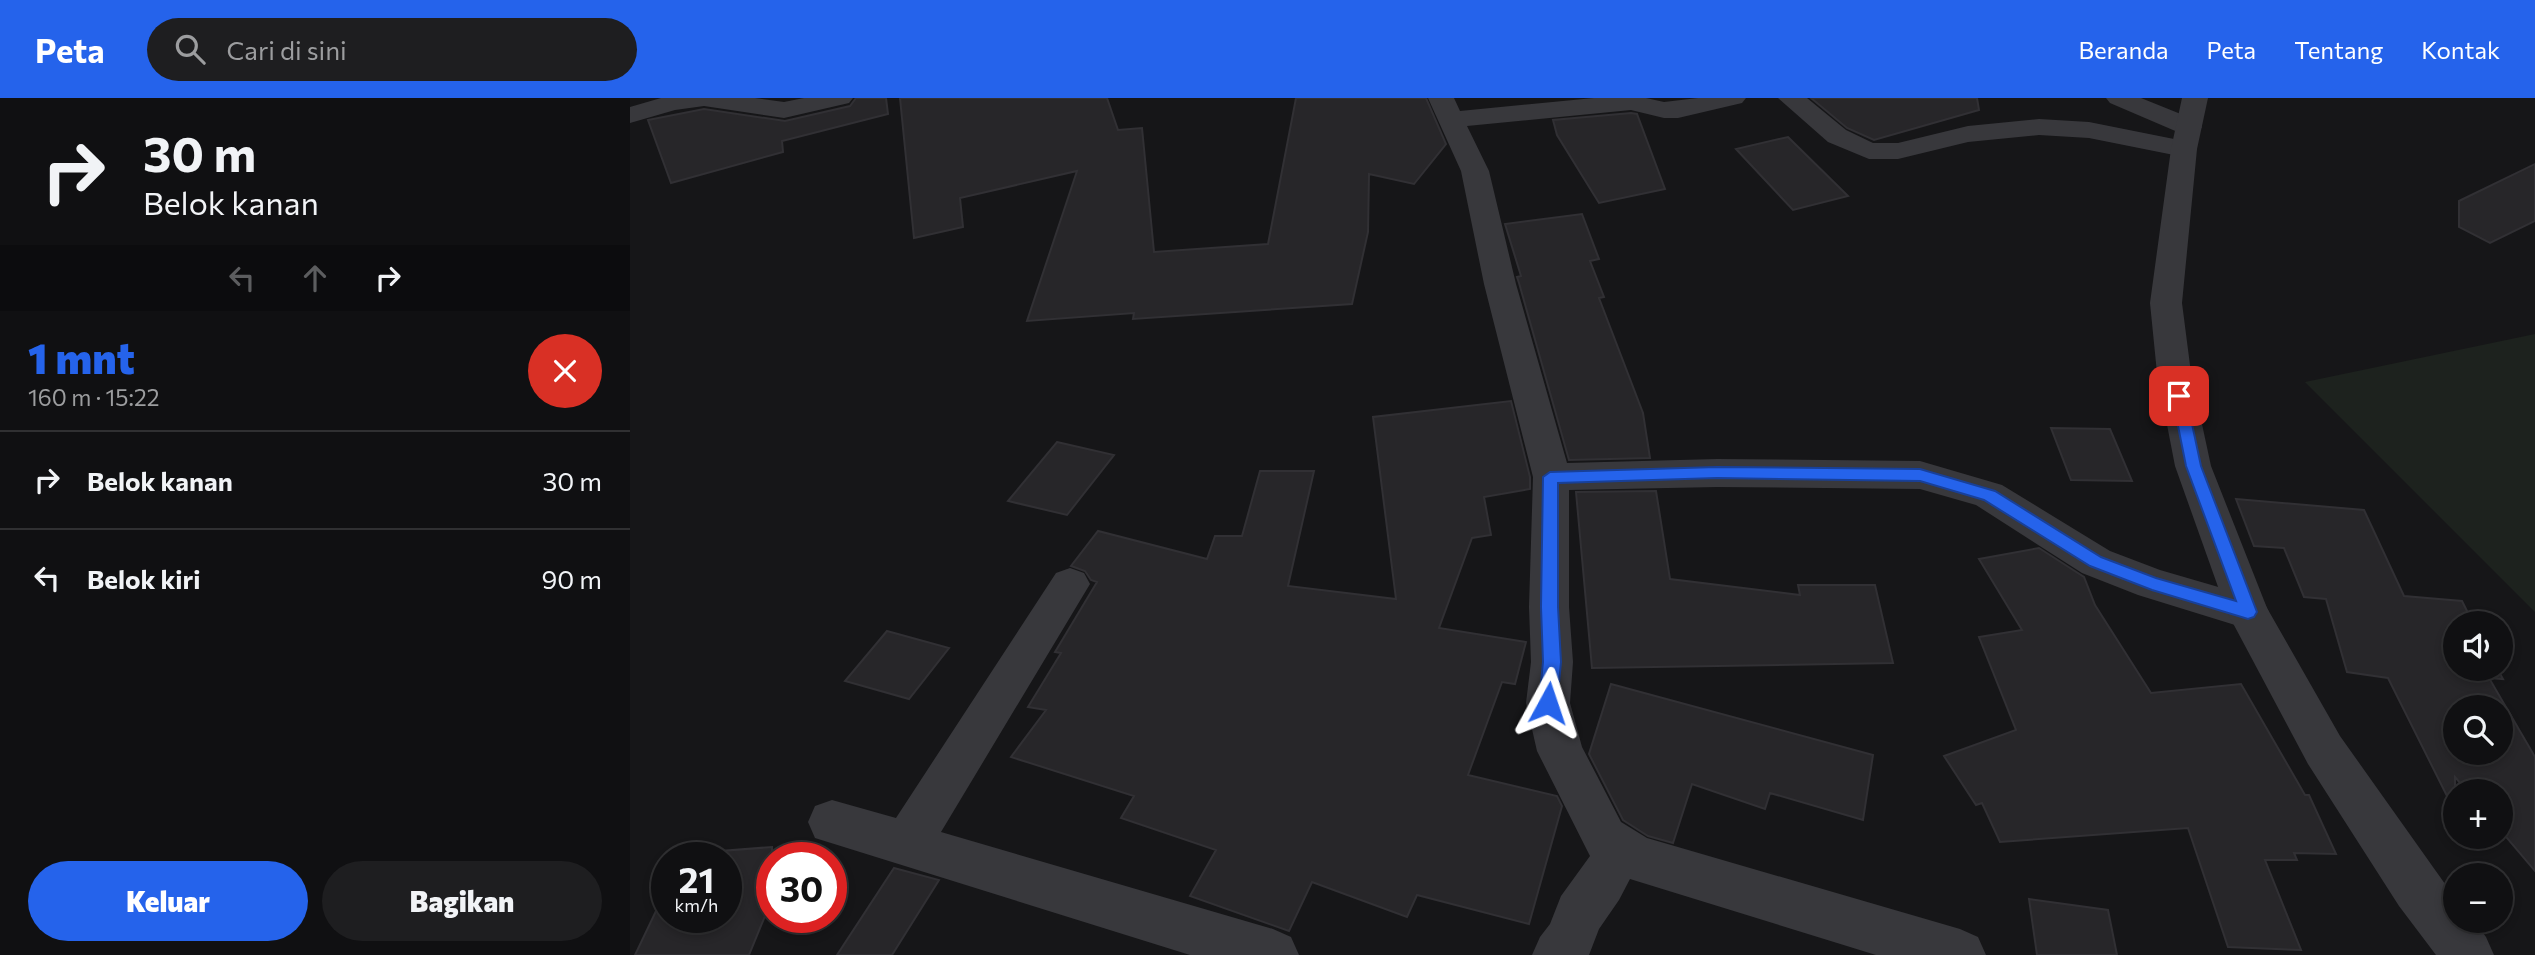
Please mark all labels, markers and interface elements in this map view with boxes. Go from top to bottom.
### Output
search box [147,18,637,81]
text: Peta [35,29,105,70]
icon: search [171,30,209,68]
text: Cari di sini [227,34,347,65]
text: Beranda [2078,35,2169,64]
text: Peta [2207,35,2256,64]
text: Tentang [2294,35,2383,64]
text: Kontak [2421,35,2500,64]
text: 30 m [143,122,256,182]
icon: right [28,126,119,217]
text: Belok kanan [143,182,319,222]
icon: left [223,259,261,297]
icon: ahead [296,259,334,297]
icon: right [369,259,407,297]
text: 1 mnt [28,331,135,383]
button: close [528,334,602,408]
pin [2149,366,2209,426]
icon: arrive [2160,377,2198,415]
text: 160 m · 15:22 [28,383,160,411]
icon: right [28,461,66,499]
text: Belok kanan [87,465,233,496]
text: 30 m [543,465,602,496]
icon: left [28,559,66,597]
text: Belok kiri [87,563,201,594]
text: 90 m [542,563,602,594]
map controls [2443,611,2513,933]
button: sound [2443,611,2513,681]
position arrow [1511,666,1585,740]
button: search [2443,695,2513,765]
button: + [2443,779,2513,849]
speed limit sign: 30 [756,842,847,933]
text: 21 [679,857,714,900]
button: Keluar [28,861,308,941]
button: Bagikan [322,861,602,941]
button: − [2443,863,2513,933]
text: km/h [675,894,718,916]

